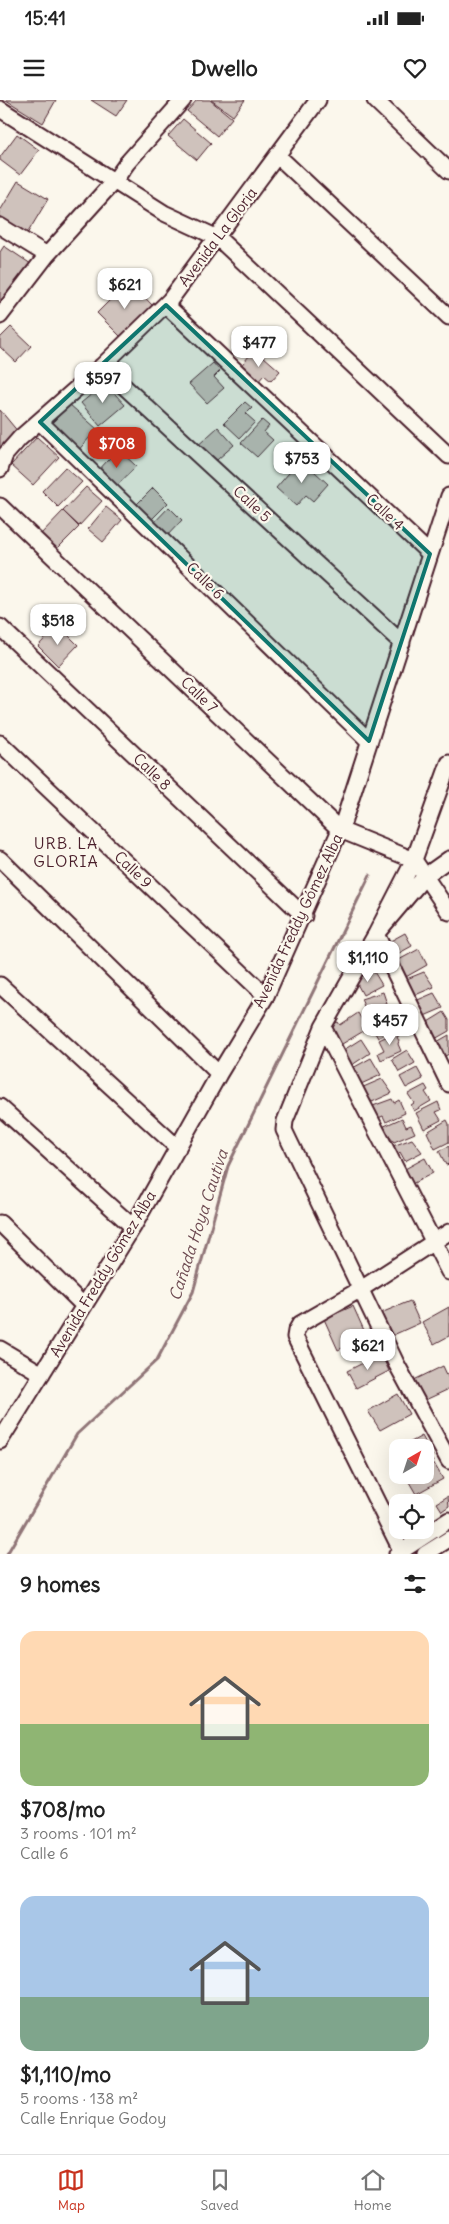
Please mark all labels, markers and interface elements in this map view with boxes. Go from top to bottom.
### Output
text: 15:41 [25,6,66,30]
icon: menu [20,54,48,82]
text: Dwello [191,54,258,82]
icon: heart [401,54,429,82]
street label: Avenida La Gloria [174,183,261,290]
pin: $621 [95,268,155,310]
text: $621 [108,274,142,294]
pin: $477 [229,326,289,368]
text: $477 [242,332,276,352]
pin: $597 [73,362,133,404]
text: $597 [85,368,121,388]
pin: $708 [87,426,147,469]
text: $708 [99,433,135,453]
pin: $753 [272,442,332,484]
text: $753 [285,448,320,468]
street label: Calle 5 [229,481,275,526]
street label: Calle 4 [362,489,409,534]
street label: Calle 6 [182,558,228,603]
pin: $518 [28,604,88,646]
text: $518 [41,610,75,630]
street label: Calle 7 [177,673,222,717]
street label: Calle 8 [129,749,175,794]
street label: Avenida Freddy Gómez Alba [249,830,347,1011]
district label: URB. LA GLORIA [33,833,99,871]
street label: Calle 9 [110,847,156,892]
pin: $1,110 [327,940,409,983]
text: $1,110 [348,947,388,967]
pin: $457 [360,1004,420,1046]
text: $457 [372,1010,408,1030]
water label: Cañada Hoya Cautiva [164,1146,232,1303]
street label: Avenida Freddy Gómez Alba [45,1187,160,1360]
pin: $621 [338,1328,398,1371]
text: $621 [351,1335,385,1355]
north arrow [389,1439,434,1484]
map controls [389,1439,434,1539]
button: locate [389,1494,434,1539]
icon: filters [401,1570,429,1598]
text: 9 homes [20,1571,100,1598]
icon: home [180,1663,270,1753]
text: $708/mo [20,1796,105,1823]
text: 3 rooms · 101 m² [20,1823,137,1843]
text: Calle 6 [20,1843,68,1863]
icon: home [180,1928,270,2018]
text: $1,110/mo [20,2061,111,2088]
text: 5 rooms · 138 m² [20,2088,138,2108]
text: Calle Enrique Godoy [20,2108,166,2128]
tab: Map [57,2166,85,2214]
tab: Saved [200,2166,239,2214]
tab: Home [354,2166,391,2214]

